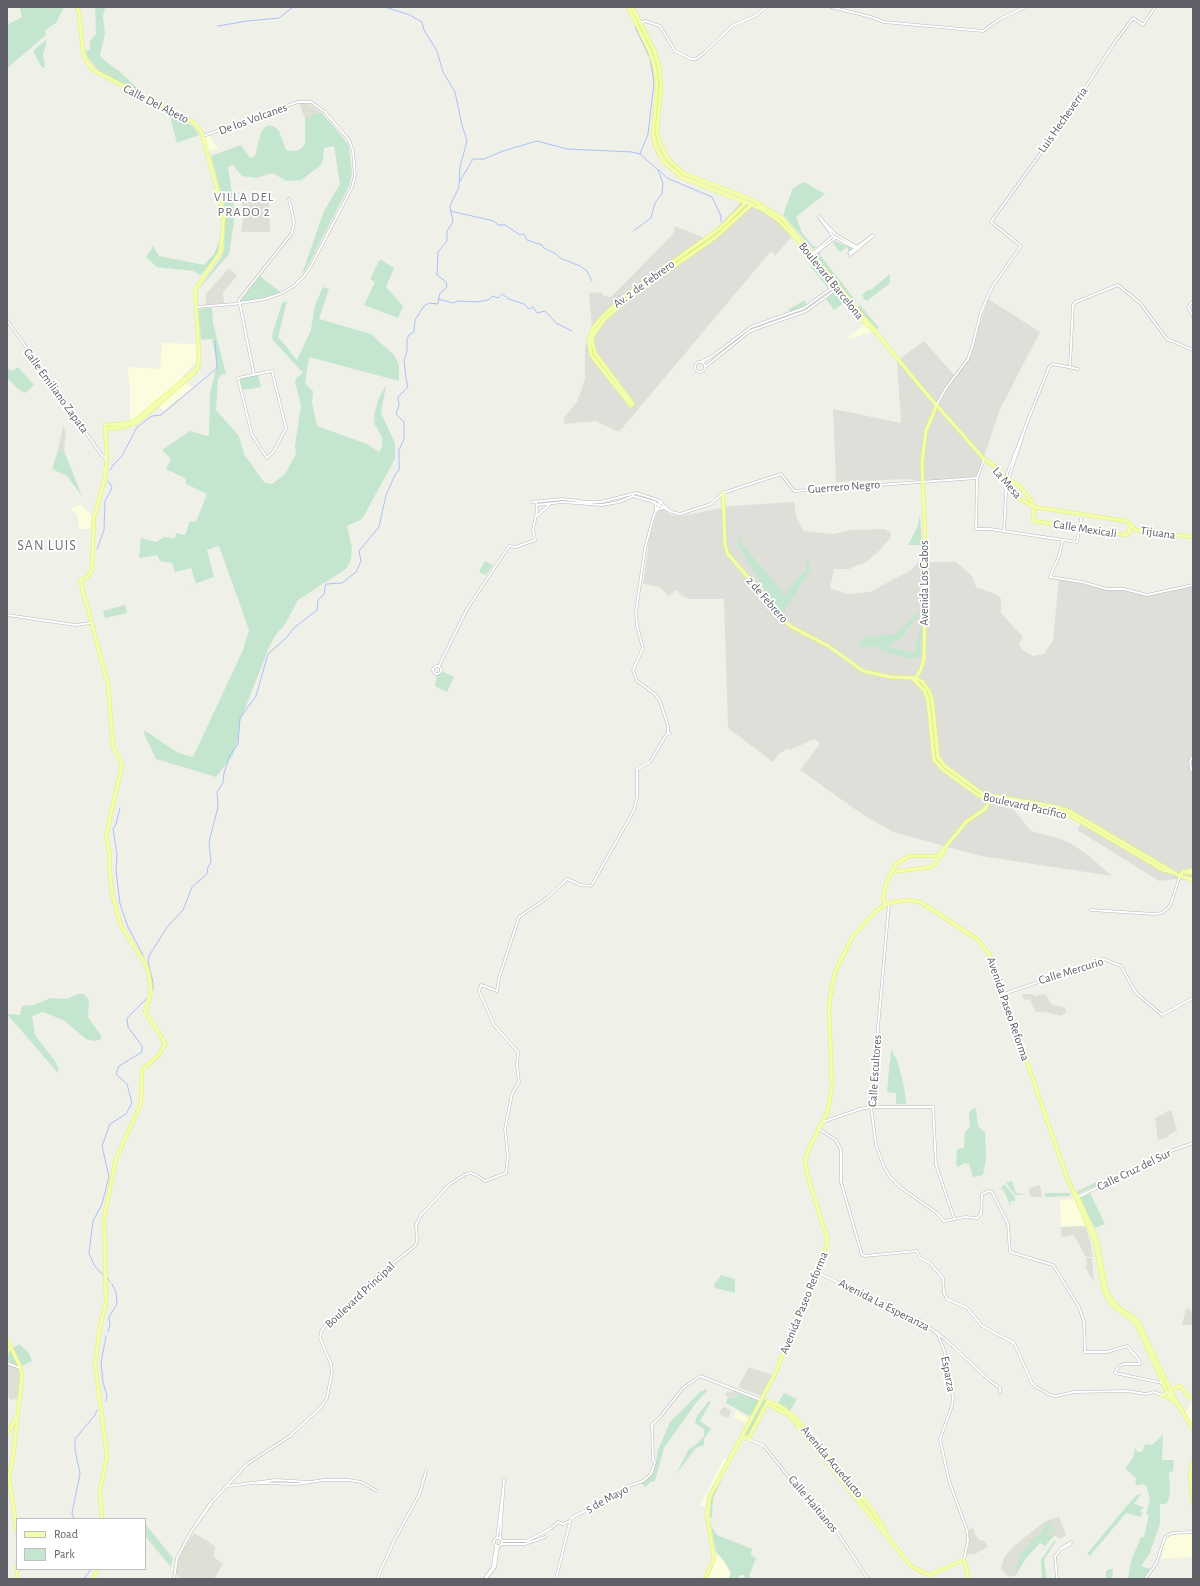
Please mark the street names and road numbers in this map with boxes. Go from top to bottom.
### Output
street label: Calle Del Abeto [121,81,191,127]
street label: Luis Hecheverria [1035,84,1091,156]
street label: De los Volcanes [217,100,289,138]
street label: Boulevard Barcelona [795,239,867,323]
street label: Av. 2 de Febrero [611,257,677,311]
street label: Calle Emiliano Zapata [20,346,92,436]
street label: La Mesa [989,464,1025,502]
street label: Guerrero Negro [807,477,881,497]
street label: Calle Mexicali [1052,517,1118,541]
street label: Tijuana [1140,523,1176,543]
street label: Avenida Los Cabos [917,540,931,626]
street label: 2 de Febrero [743,574,791,626]
street label: Boulevard Pacífico [982,789,1068,823]
street label: Calle Mercurio [1037,954,1105,988]
street label: Avenida Paseo Reforma [983,955,1033,1063]
street label: Calle Escultores [865,1034,885,1108]
street label: Calle Cruz del Sur [1095,1146,1173,1194]
street label: Avenida Paseo Reforma [777,1250,831,1356]
street label: Boulevard Principal [322,1259,398,1331]
street label: Avenida La Esperanza [836,1276,932,1334]
street label: Esparza [937,1355,959,1393]
street label: Avenida Acueducto [798,1423,866,1501]
street label: Calle Haitianos [785,1472,841,1536]
street label: 5 de Mayo [583,1482,631,1516]

